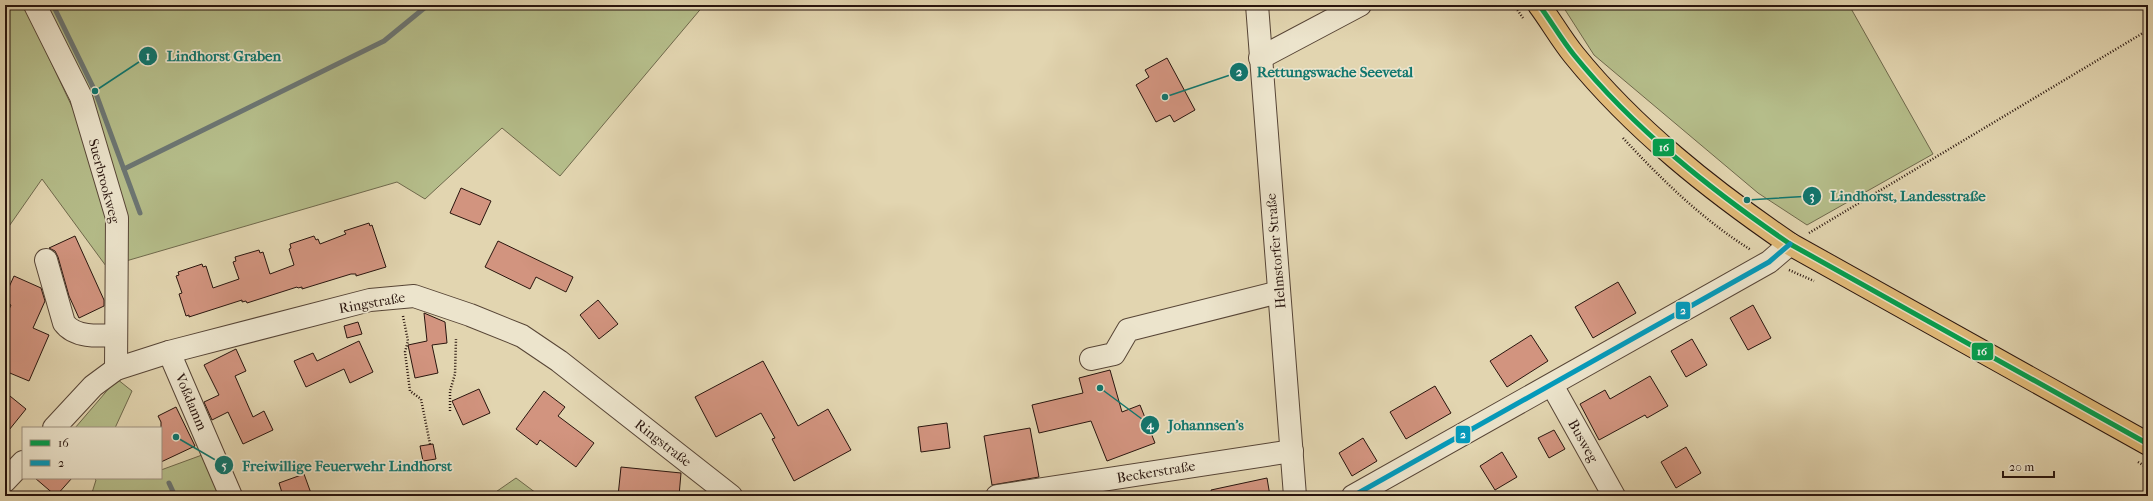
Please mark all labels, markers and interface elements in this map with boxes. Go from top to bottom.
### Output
callout: Lindhorst Graben [138,42,289,69]
text: Lindhorst Graben [167,47,282,65]
text: 1 [146,49,150,63]
callout: Rettungswache Seevetal [1229,58,1422,85]
text: Rettungswache Seevetal [1257,63,1414,81]
text: 2 [1236,65,1243,79]
street label: Suerbrookweg [85,137,124,226]
line badge: 16 [1652,138,1675,157]
text: 16 [1659,141,1670,154]
callout: Lindhorst, Landesstraße [1802,182,1994,209]
text: Lindhorst, Landesstraße [1830,187,1986,205]
text: 3 [1810,189,1815,204]
street label: Helmstorfer Straße [1262,192,1290,310]
street label: Ringstraße [337,289,407,317]
line badge: 2 [1675,301,1691,320]
text: 2 [1680,304,1686,317]
line badge: 16 [1971,342,1994,361]
text: 16 [1977,345,1988,358]
street label: Voßdamm [171,370,211,433]
callout: Johannsen's [1140,412,1252,439]
street label: Ringstraße [631,416,695,470]
text: Johannsen's [1166,416,1244,434]
street label: Busweg [1564,416,1602,466]
text: 4 [1145,418,1154,433]
line badge: 2 [1455,425,1471,444]
legend [22,427,162,479]
text: 2 [1460,428,1466,441]
text: 16 [58,436,69,450]
callout: Freiwillige Feuerwehr Lindhorst [214,452,460,479]
scale bar [2003,453,2054,479]
text: 2 [58,456,64,470]
text: Freiwillige Feuerwehr Lindhorst [241,457,453,475]
street label: Beckerstraße [1116,457,1197,487]
text: 5 [221,459,227,473]
text: 20 m [2009,460,2034,474]

